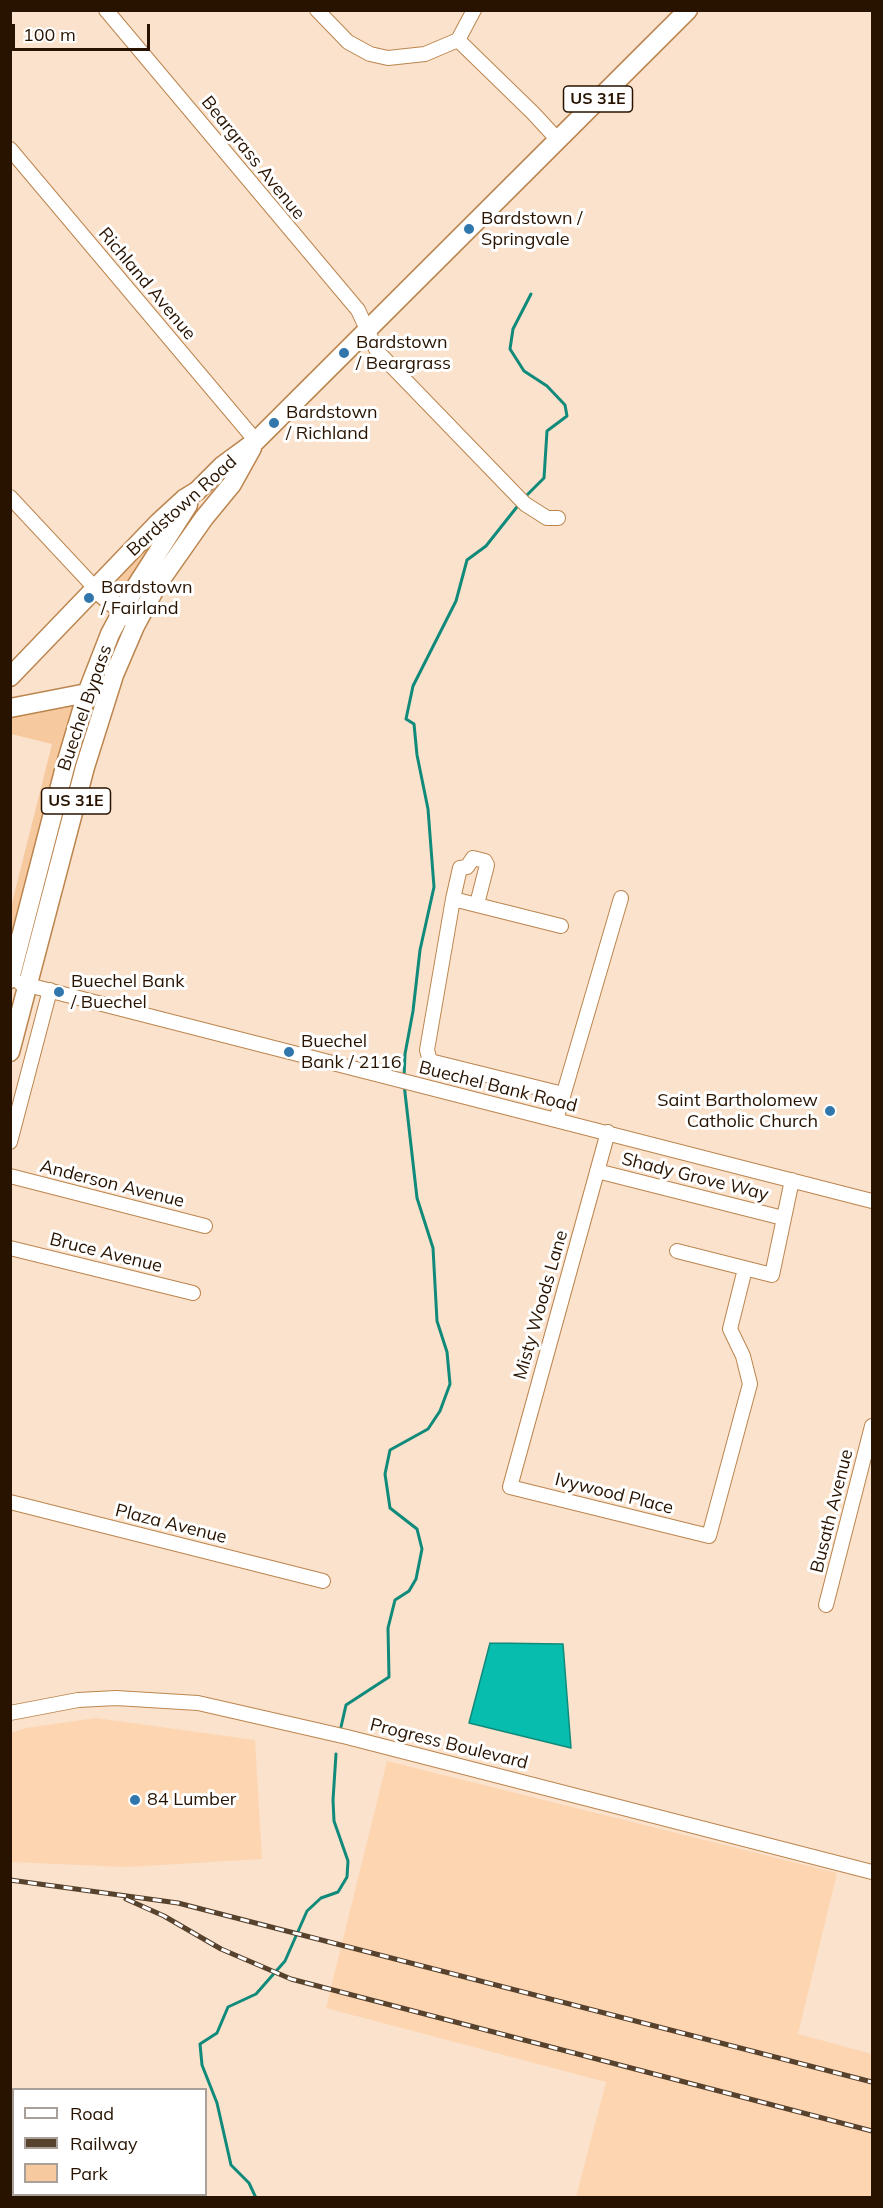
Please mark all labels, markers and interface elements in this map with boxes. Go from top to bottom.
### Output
scale bar [15,12,153,50]
text: 100 m [23,23,76,46]
road number: US 31E [564,86,632,112]
street label: Beargrass Avenue [197,92,309,224]
place label: Bardstown / Springvale [481,208,582,250]
marker: Bardstown / Springvale [462,222,476,236]
street label: Richland Avenue [94,223,200,345]
place label: Bardstown / Beargrass [356,332,451,374]
marker: Bardstown / Beargrass [337,346,351,360]
place label: Bardstown / Richland [286,402,378,444]
marker: Bardstown / Richland [267,416,281,430]
street label: Bardstown Road [123,451,241,561]
place label: Bardstown / Fairland [101,577,193,620]
marker: Bardstown / Fairland [82,591,96,605]
street label: Buechel Bypass [53,642,117,774]
road number: US 31E [42,788,110,814]
place label: Buechel Bank / Buechel [71,971,185,1014]
marker: Buechel Bank / Buechel [52,985,66,999]
place label: Buechel Bank / 2116 [301,1031,402,1074]
marker: Buechel Bank / 2116 [282,1045,296,1059]
street label: Buechel Bank Road [417,1057,579,1117]
place label: Saint Bartholomew Catholic Church [657,1090,818,1132]
marker: Saint Bartholomew Catholic Church [823,1104,837,1118]
street label: Shady Grove Way [619,1148,771,1206]
street label: Anderson Avenue [38,1156,186,1212]
street label: Misty Woods Lane [509,1228,573,1382]
street label: Bruce Avenue [48,1229,164,1277]
street label: Busath Avenue [806,1447,858,1575]
street label: Ivywood Place [553,1469,675,1519]
street label: Plaza Avenue [113,1500,229,1548]
street label: Progress Boulevard [368,1714,530,1774]
place label: 84 Lumber [147,1789,236,1811]
marker: 84 Lumber [128,1793,142,1807]
legend [12,2088,207,2196]
text: Road [70,2102,114,2125]
text: Railway [70,2132,138,2155]
text: Park [70,2162,108,2185]

